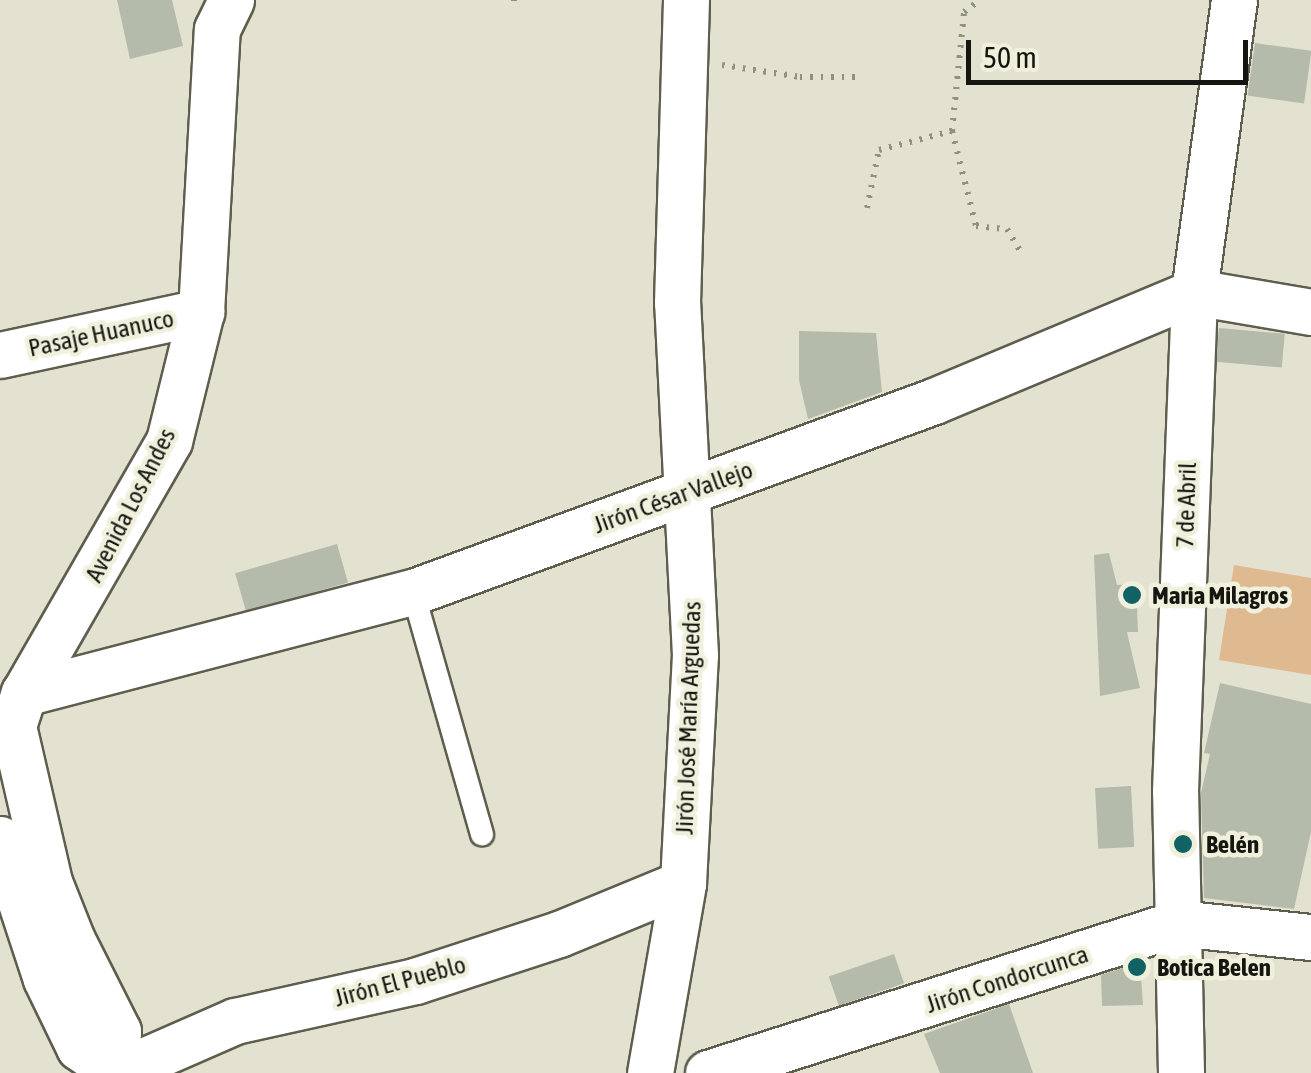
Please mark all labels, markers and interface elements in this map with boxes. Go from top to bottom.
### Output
scale bar [971,20,1254,82]
text: 50 m [983,40,1037,74]
street label: Pasaje Huanuco [26,303,176,363]
street label: Avenida Los Andes [78,423,182,587]
street label: Jirón César Vallejo [589,454,757,540]
street label: 7 de Abril [1170,462,1202,548]
place label: Maria Milagros [1152,580,1288,610]
marker: Maria Milagros [1121,584,1143,606]
street label: Jirón José María Arguedas [669,601,707,835]
place label: Belén [1206,829,1259,859]
marker: Belén [1170,831,1196,857]
street label: Jirón Condorcunca [922,939,1092,1019]
street label: Jirón El Pueblo [331,949,469,1013]
place label: Botica Belen [1157,952,1271,982]
marker: Botica Belen [1126,956,1148,978]

